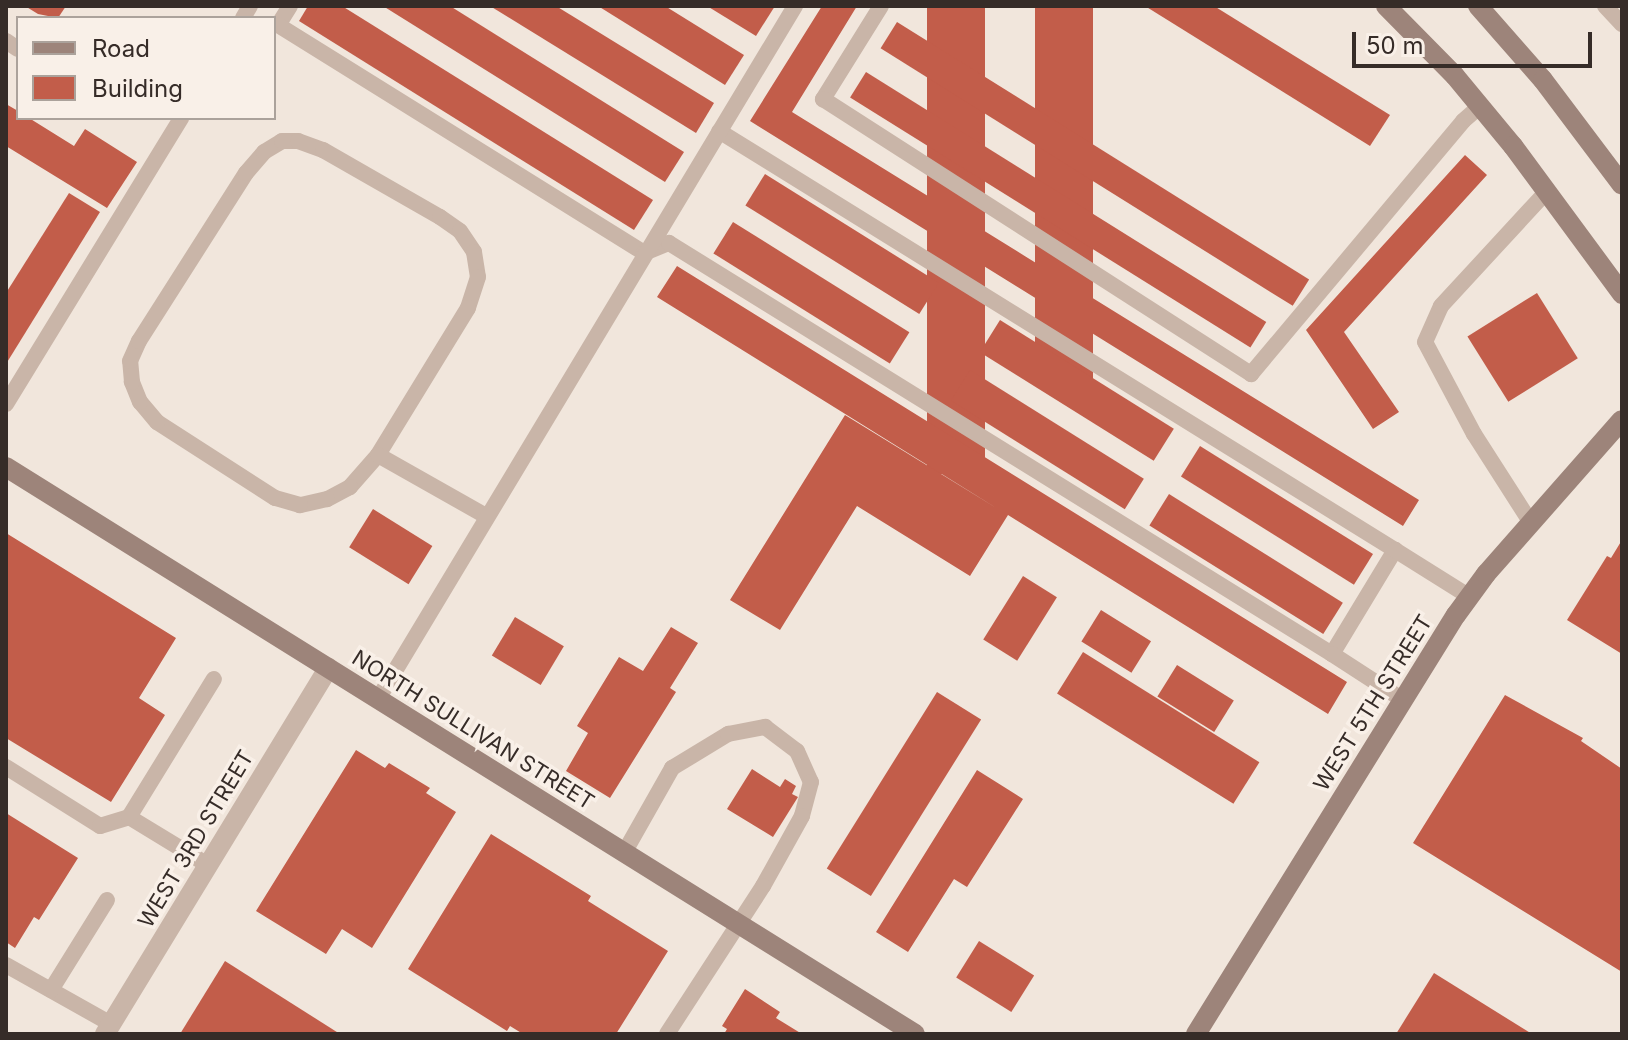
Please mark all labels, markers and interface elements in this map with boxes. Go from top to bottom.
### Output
legend [16,16,276,120]
scale bar [1356,16,1596,66]
text: 50 m [1366,31,1424,60]
text: Road [92,34,150,63]
text: Building [92,74,183,103]
street label: WEST 5TH STREET [1308,610,1438,796]
street label: NORTH SULLIVAN STREET [347,645,599,815]
street label: WEST 3RD STREET [133,745,259,933]

